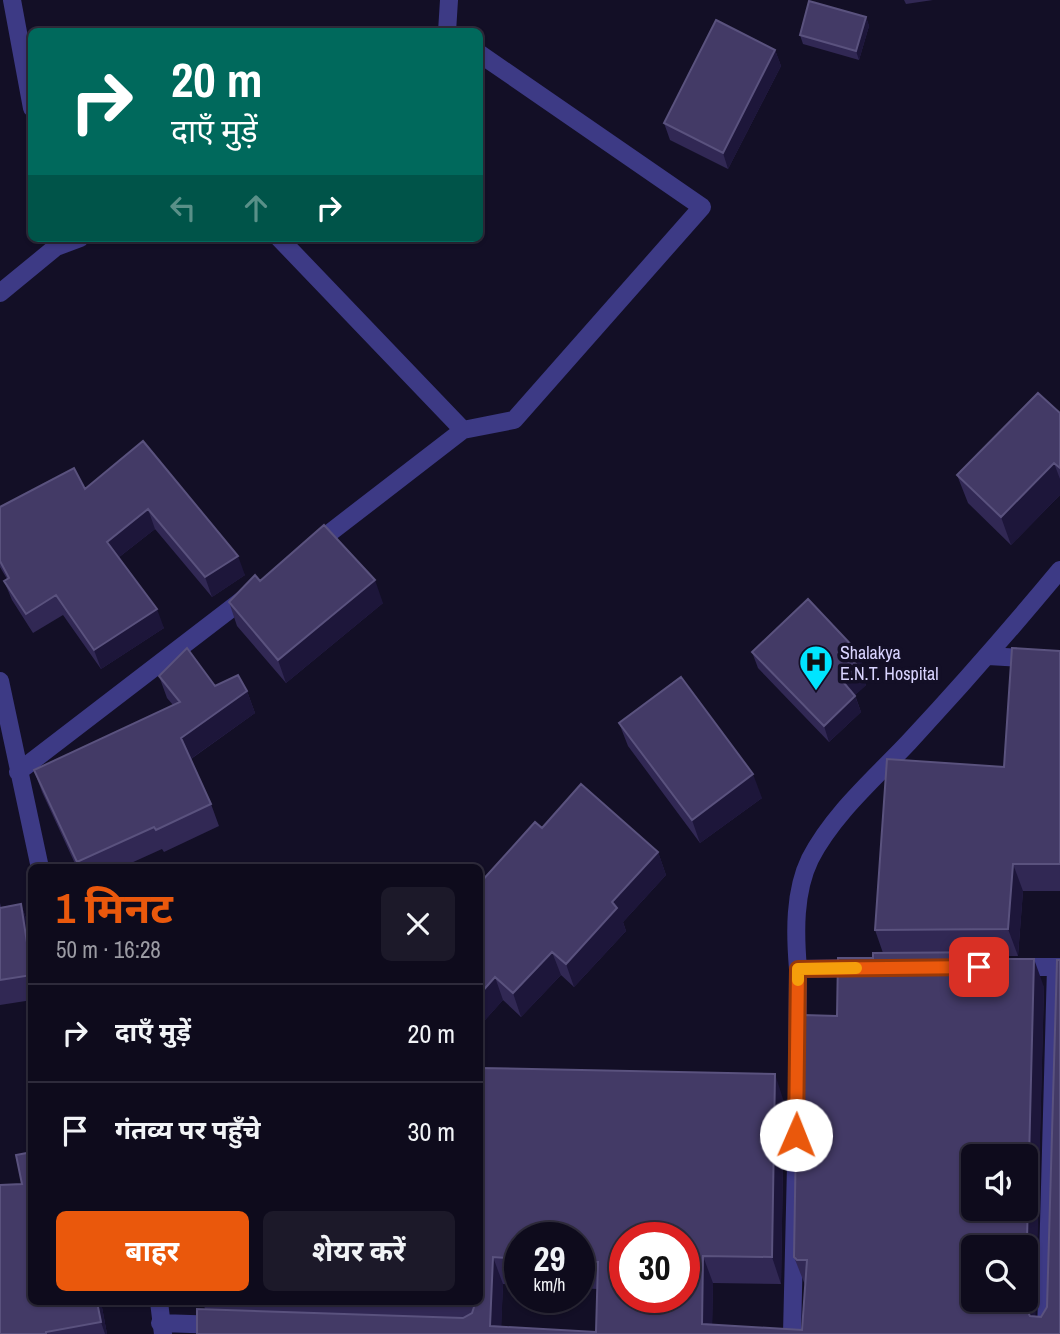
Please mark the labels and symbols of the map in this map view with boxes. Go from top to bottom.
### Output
place label: Shalakya E.N.T. Hospital [840,640,938,686]
hospital icon: Shalakya E.N.T. Hospital [797,643,835,692]
pin [949,937,1009,997]
position arrow [759,1098,833,1172]
speed limit sign: 30 [609,1222,700,1313]

